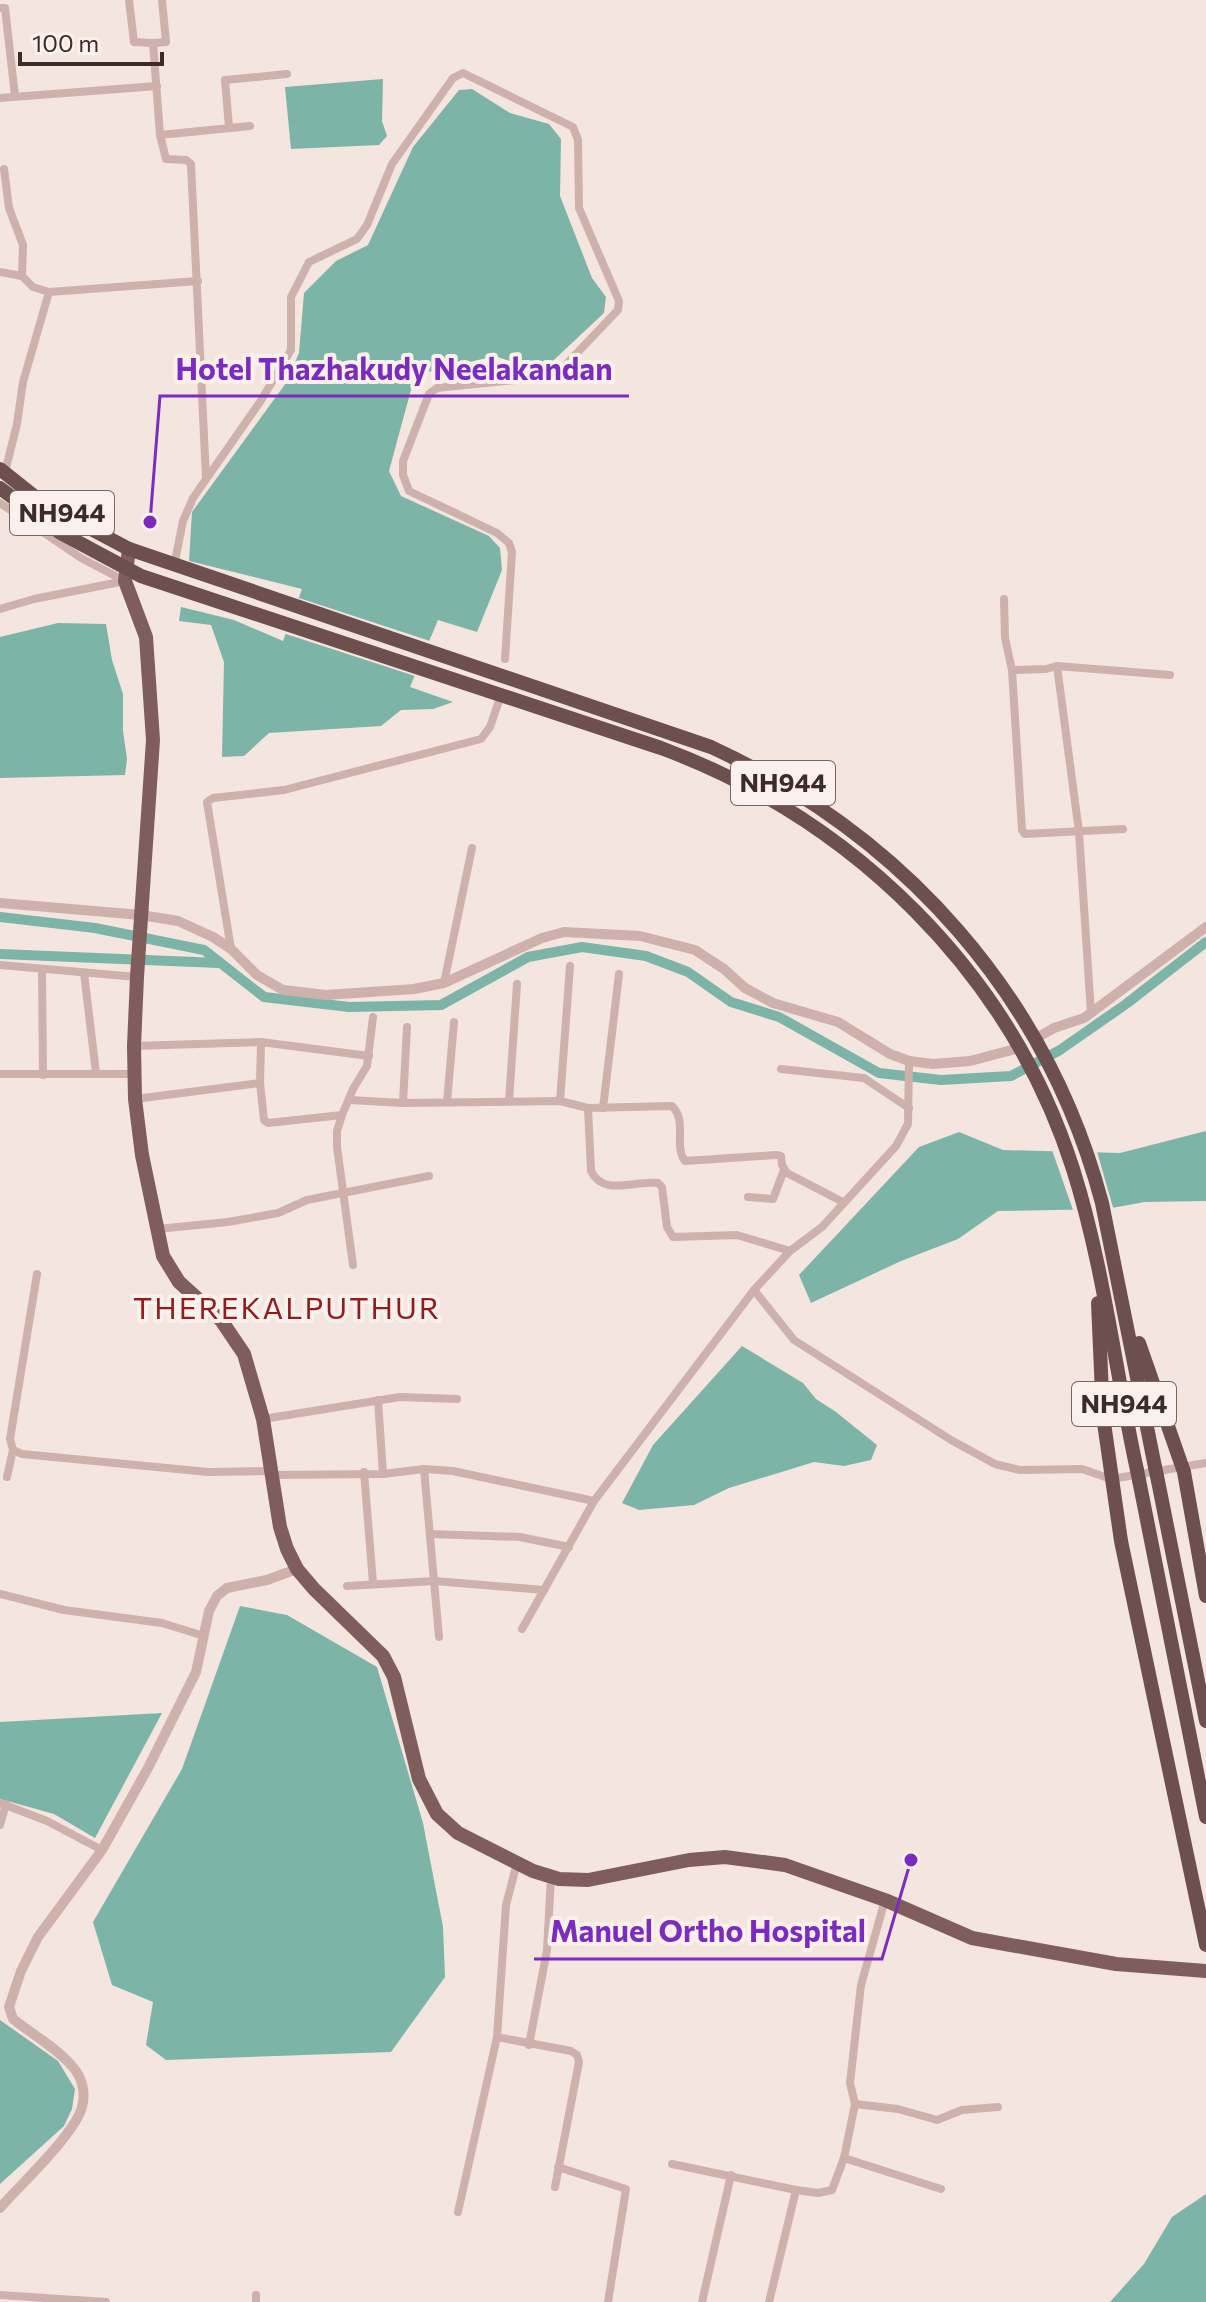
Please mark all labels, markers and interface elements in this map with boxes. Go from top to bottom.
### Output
scale bar [20,16,162,66]
text: 100 m [32,28,99,57]
callout: Hotel Thazhakudy Neelakandan [160,342,629,396]
text: Hotel Thazhakudy Neelakandan [176,349,613,386]
road number: NH944 [10,491,114,535]
road number: NH944 [731,761,835,805]
district label: THEREKALPUTHUR [133,1288,441,1325]
road number: NH944 [1072,1382,1176,1426]
callout: Manuel Ortho Hospital [534,1905,882,1959]
text: Manuel Ortho Hospital [550,1911,866,1948]

